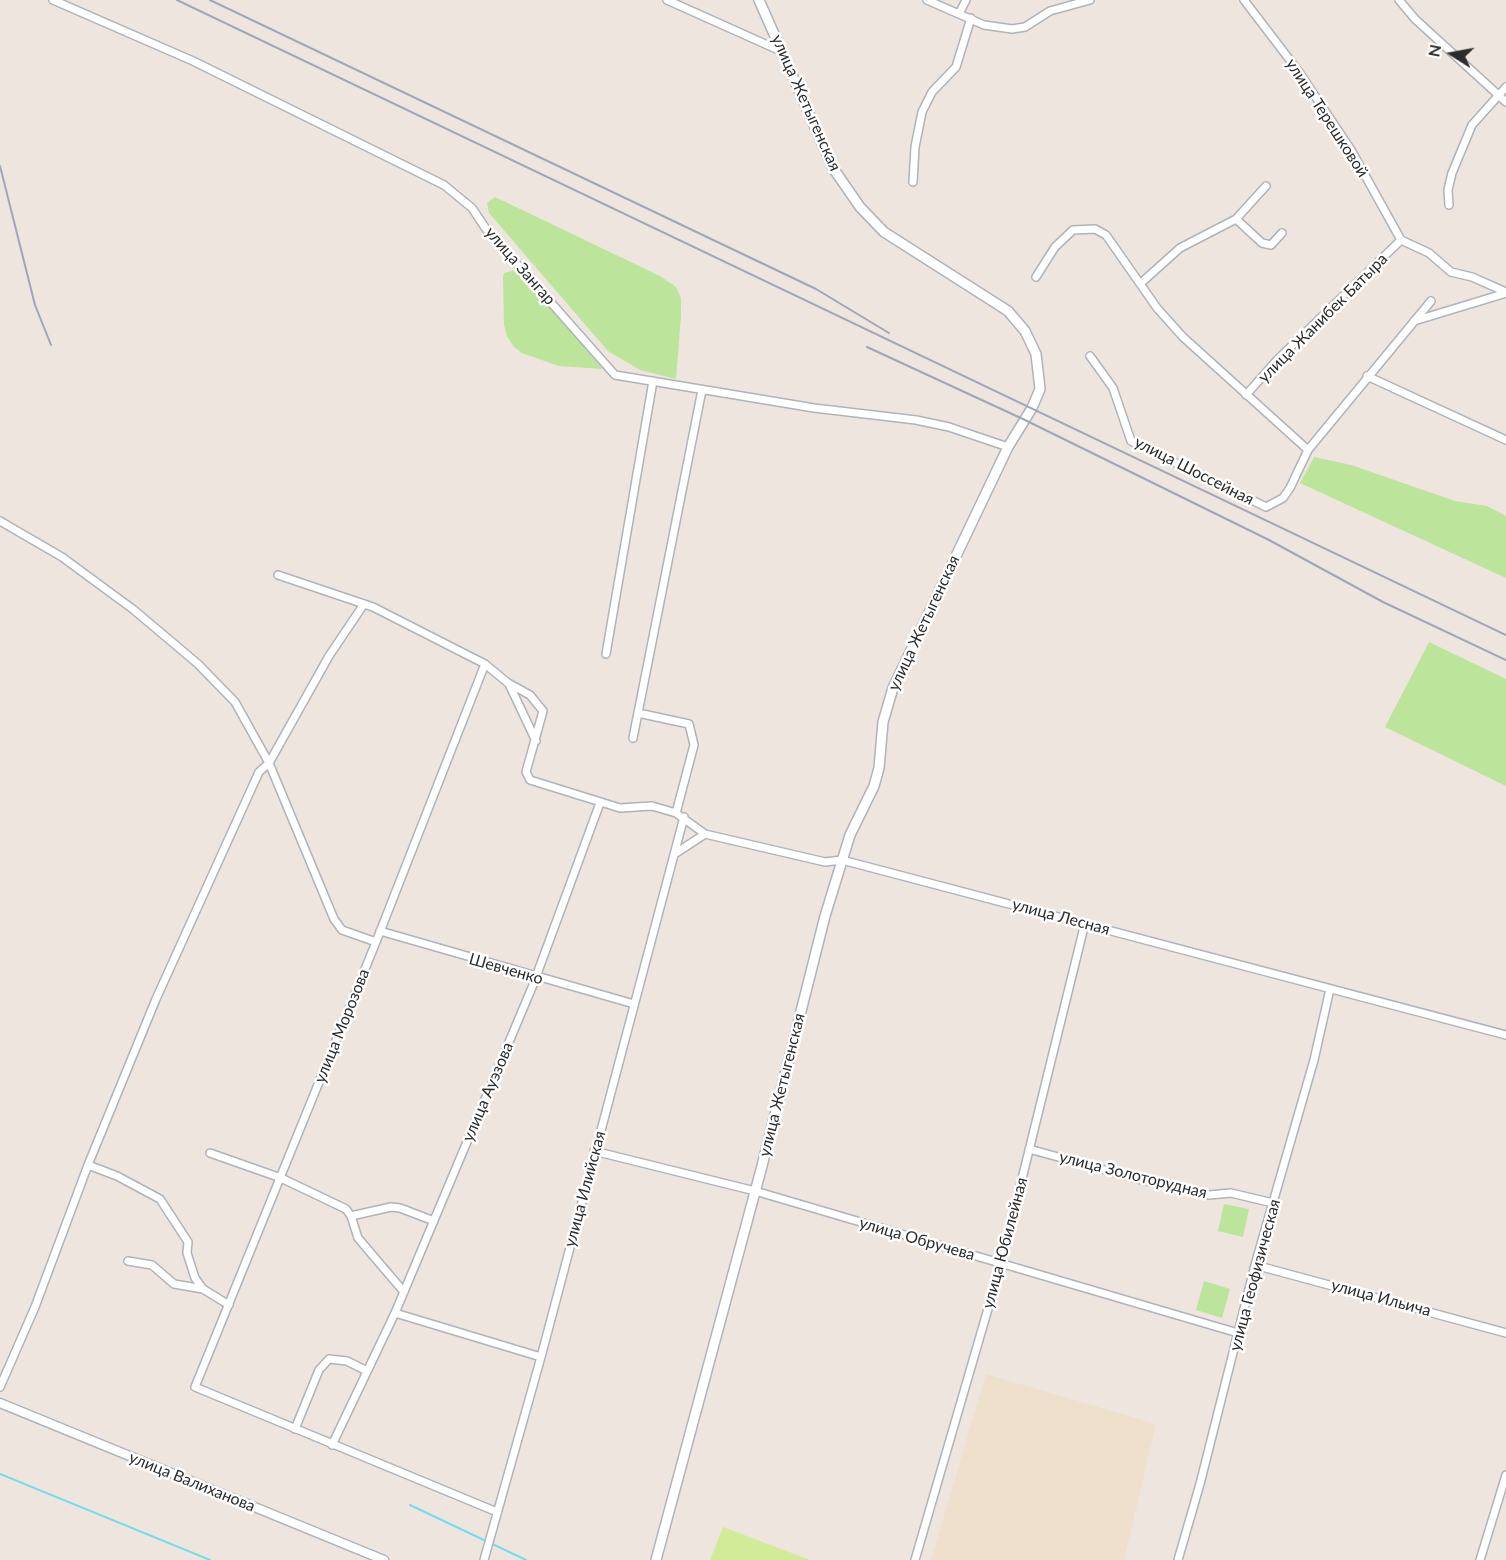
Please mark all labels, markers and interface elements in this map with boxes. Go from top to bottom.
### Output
north arrow [1422,24,1482,84]
street label: улица Жетыгенская [767,32,845,174]
text: N [1423,43,1444,58]
street label: улица Терешковой [1281,55,1373,181]
street label: улица Зангар [481,223,559,309]
street label: улица Жанибек Батыра [1254,249,1392,387]
street label: улица Шоссейная [1131,433,1257,509]
street label: улица Жетыгенская [884,552,964,694]
street label: улица Лесная [1010,895,1112,939]
street label: Шевченко [467,949,545,989]
street label: улица Морозова [310,966,374,1086]
street label: улица Жетыгенская [755,1011,809,1159]
street label: улица Ауэзова [458,1040,518,1144]
street label: улица Илийская [560,1129,610,1249]
street label: улица Золоторудная [1057,1147,1209,1203]
street label: улица Юбилейная [978,1175,1032,1311]
street label: улица Геофизическая [1225,1197,1285,1353]
street label: улица Обручева [857,1213,977,1265]
street label: улица Ильича [1329,1275,1433,1321]
street label: улица Валиханова [126,1448,258,1516]

